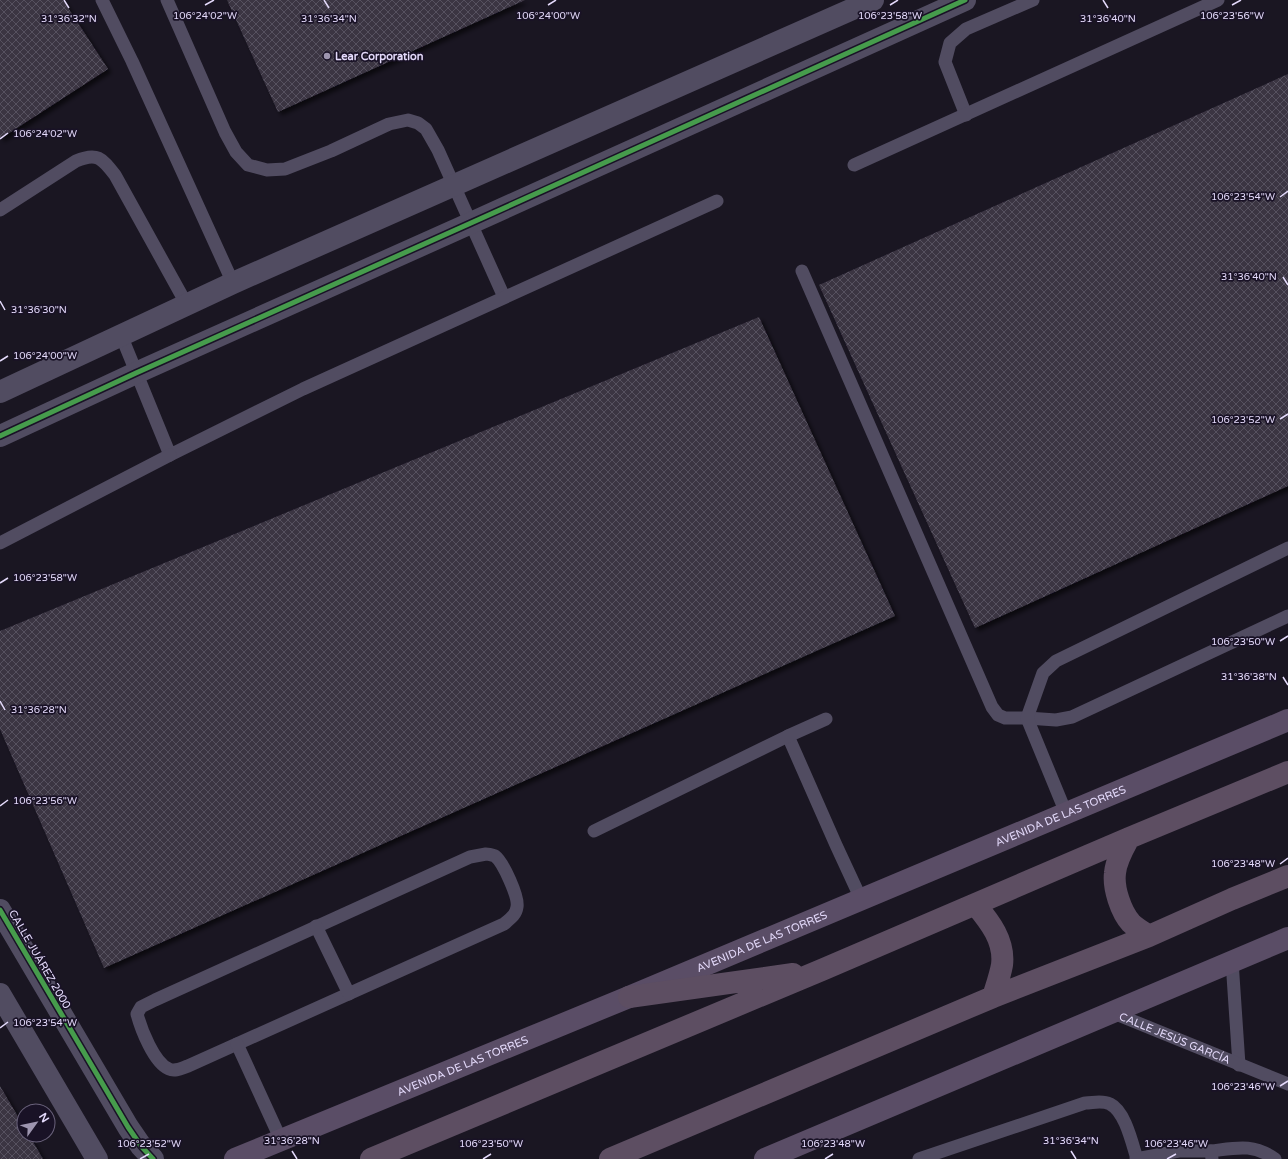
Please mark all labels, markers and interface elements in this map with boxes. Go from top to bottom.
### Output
text: 106°24'02"W [173,10,237,22]
text: 106°24'00"W [516,10,580,22]
text: 106°23'58"W [858,10,922,22]
text: 106°23'56"W [1200,10,1264,22]
text: 31°36'32"N [41,13,97,25]
text: 31°36'34"N [301,13,357,25]
text: 31°36'40"N [1080,13,1136,25]
place label: Lear Corporation [335,50,424,64]
marker: Lear Corporation [322,51,332,61]
text: 106°24'02"W [13,128,77,140]
text: 106°23'54"W [1211,191,1275,203]
text: 31°36'40"N [1221,271,1277,283]
text: 31°36'30"N [11,304,67,316]
text: 106°24'00"W [13,350,77,362]
text: 106°23'52"W [1211,414,1275,426]
text: 106°23'58"W [13,572,77,584]
text: 106°23'50"W [1211,636,1275,648]
text: 31°36'38"N [1221,671,1277,683]
text: 31°36'28"N [11,704,67,716]
street label: AVENIDA DE LAS TORRES [993,783,1128,849]
text: 106°23'56"W [13,795,77,807]
text: 106°23'48"W [1211,858,1275,870]
street label: CALLE JUÁREZ 2000 [6,907,74,1011]
street label: AVENIDA DE LAS TORRES [695,908,829,975]
street label: CALLE JESÚS GARCÍA [1117,1010,1232,1067]
text: 106°23'54"W [13,1017,77,1029]
street label: AVENIDA DE LAS TORRES [395,1033,530,1099]
text: 106°23'46"W [1211,1081,1275,1093]
north arrow [16,1103,56,1143]
text: N [36,1111,52,1125]
text: 31°36'28"N [264,1135,320,1147]
text: 31°36'34"N [1043,1135,1099,1147]
text: 106°23'52"W [117,1138,181,1150]
text: 106°23'50"W [459,1138,523,1150]
text: 106°23'48"W [801,1138,865,1150]
text: 106°23'46"W [1144,1138,1208,1150]

